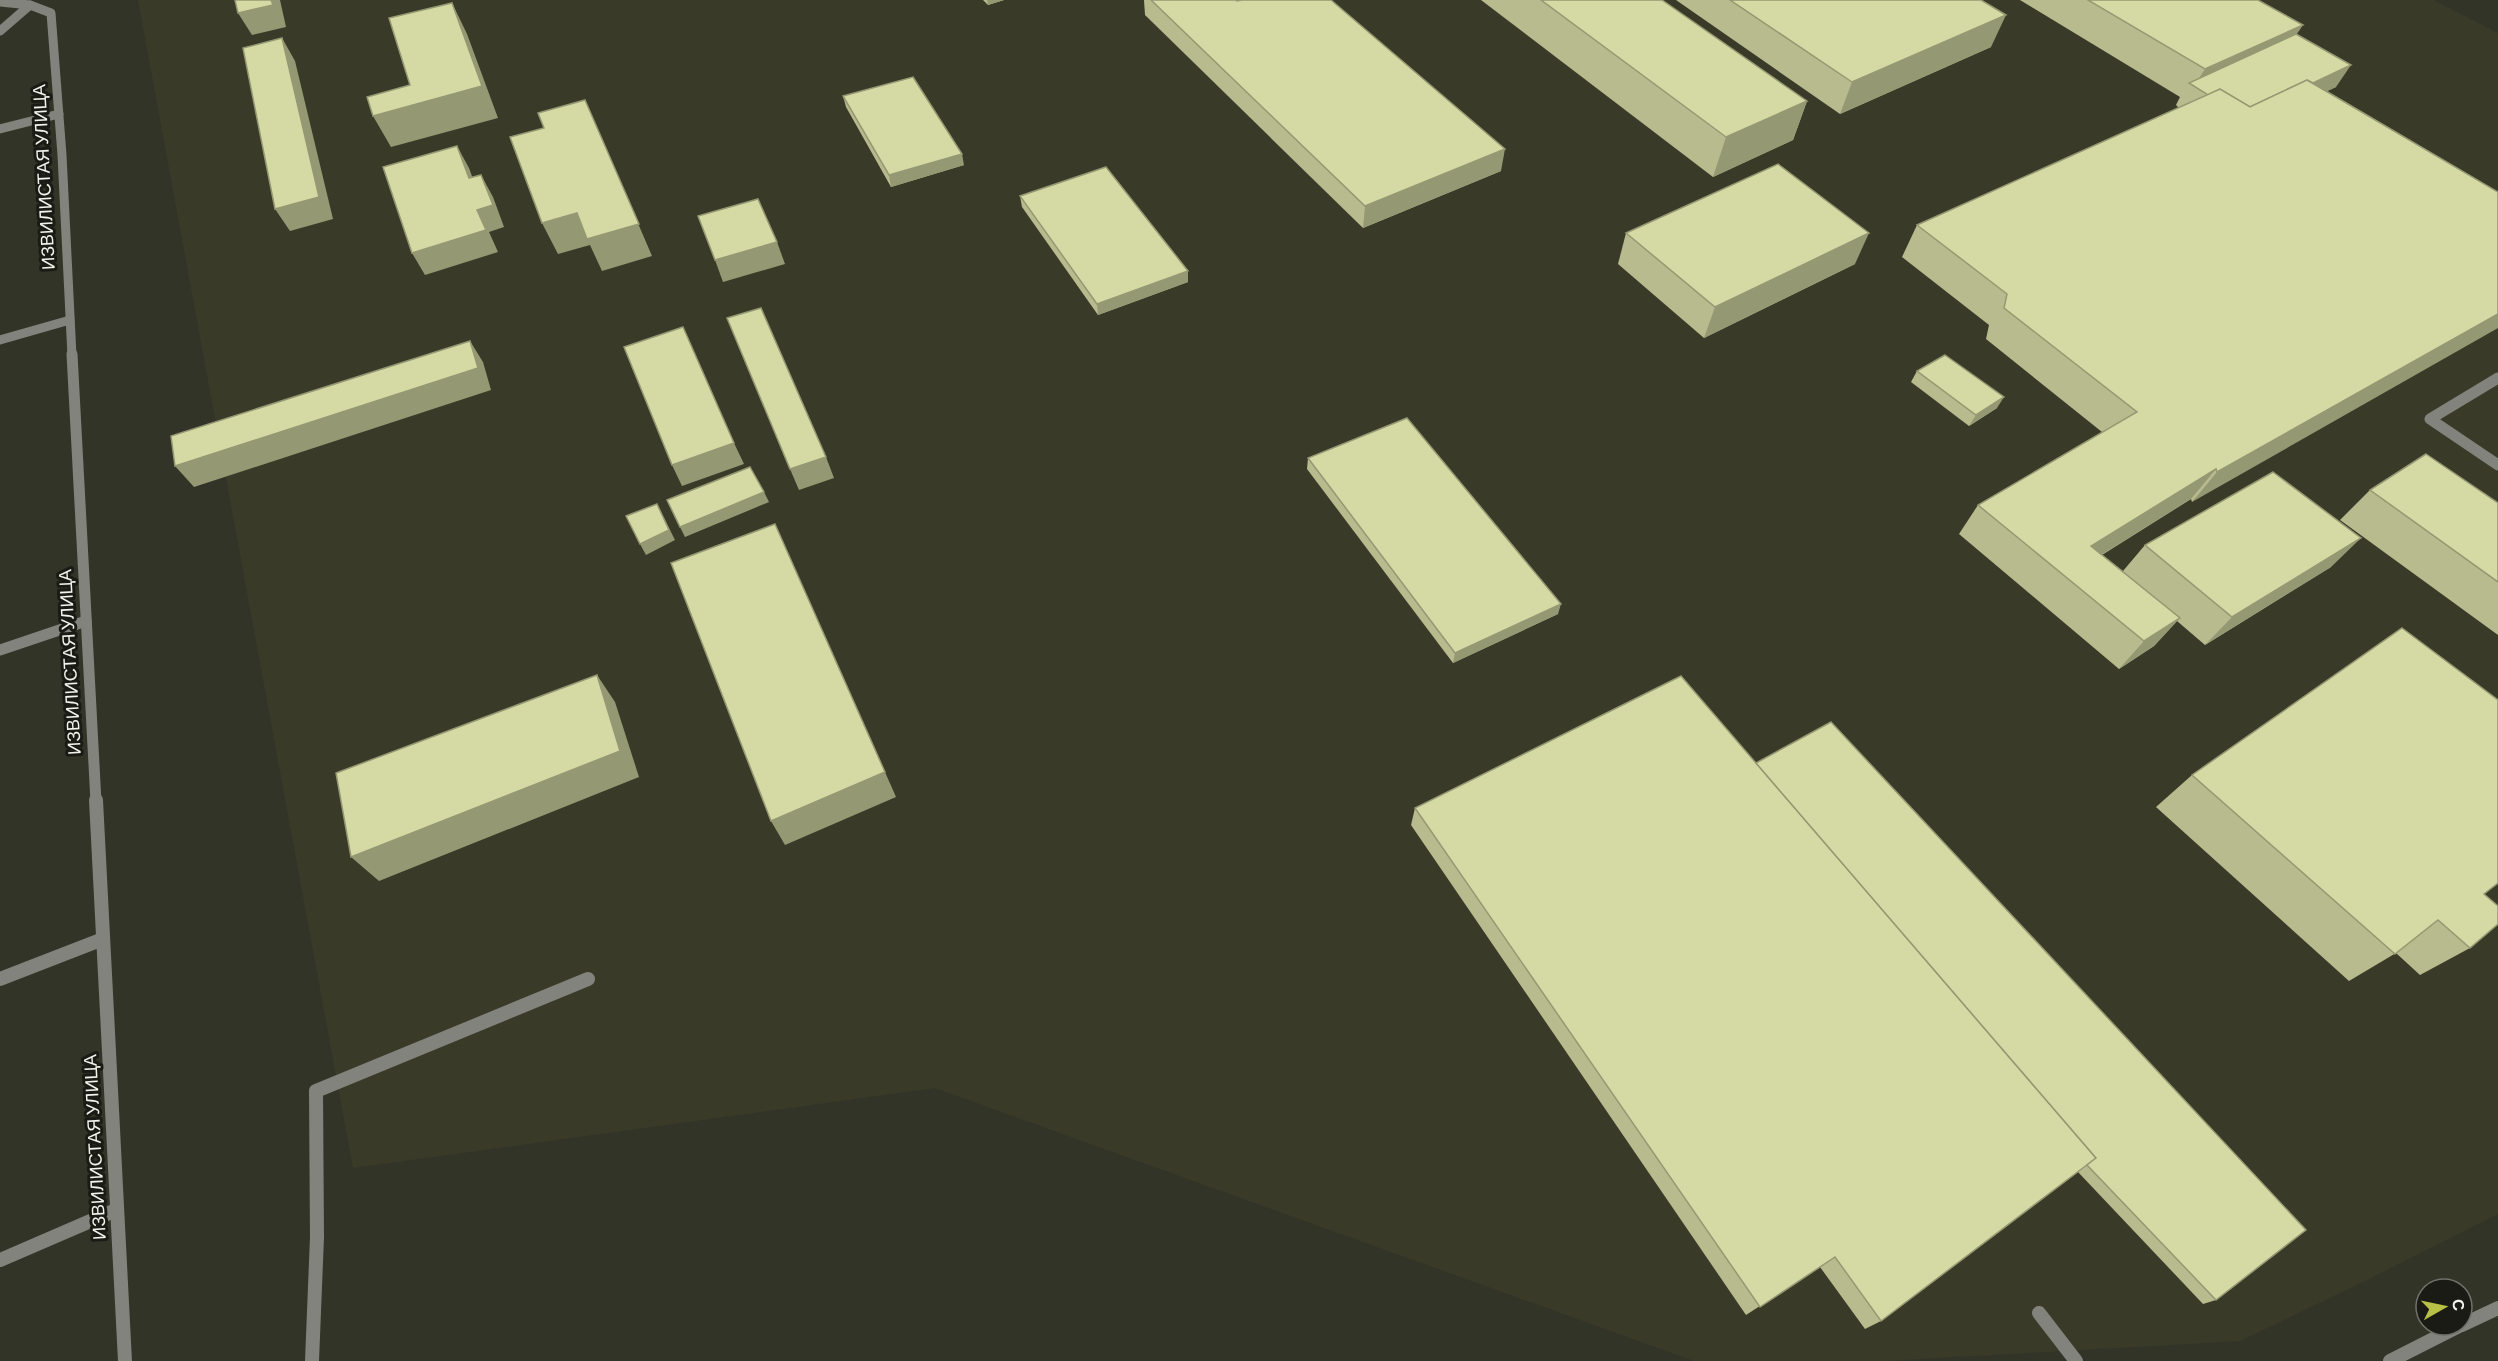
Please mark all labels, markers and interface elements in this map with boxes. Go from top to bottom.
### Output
street label: ИЗВИЛИСТАЯ УЛИЦА [27,84,59,270]
street label: ИЗВИЛИСТАЯ УЛИЦА [53,569,85,755]
street label: ИЗВИЛИСТАЯ УЛИЦА [78,1054,110,1240]
north arrow [2414,1277,2474,1337]
text: С [2449,1297,2470,1312]

